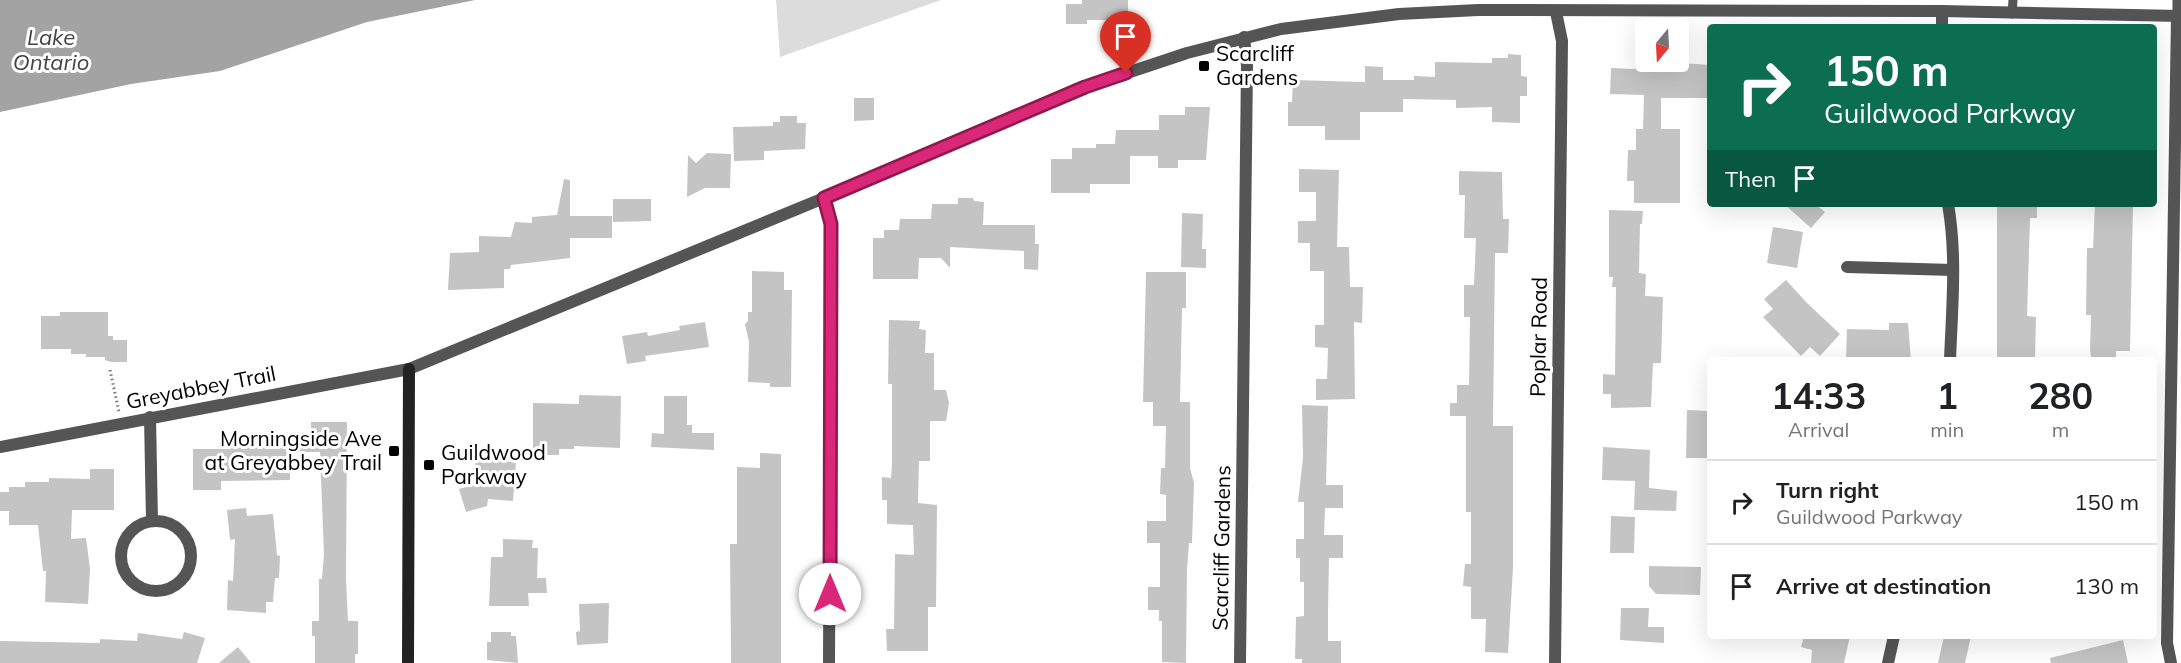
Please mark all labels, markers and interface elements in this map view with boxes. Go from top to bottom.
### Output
pin [1100,11,1151,73]
north arrow [1635,18,1689,72]
map controls [1635,18,1689,72]
icon: arrive [1109,20,1142,53]
water label: Lake Ontario [13,23,89,76]
place label: Scarcliff Gardens [1216,40,1298,90]
text: 150 m [1824,44,1949,97]
icon: right [1725,48,1803,126]
marker: Scarcliff Gardens [1197,59,1211,73]
text: Guildwood Parkway [1824,96,2076,130]
icon: arrive [1788,162,1821,195]
text: Then [1725,165,1776,193]
street label: Poplar Road [1524,277,1552,397]
street label: Greyabbey Trail [124,360,278,414]
text: 14:33 [1771,373,1866,418]
text: 1 [1936,373,1958,418]
text: 280 [2028,373,2093,418]
text: Arrival [1788,417,1849,442]
text: min [1930,417,1964,442]
text: m [2052,417,2069,442]
place label: Morningside Ave at Greyabbey Trail [205,425,382,475]
place label: Guildwood Parkway [441,439,546,489]
marker: Morningside Ave at Greyabbey Trail [387,444,401,458]
marker: Guildwood Parkway [422,458,436,472]
street label: Scarcliff Gardens [1207,465,1235,631]
text: Turn right [1776,476,1879,504]
icon: right [1725,486,1758,519]
text: 150 m [2074,488,2139,516]
text: Guildwood Parkway [1776,504,1962,529]
position arrow [798,562,862,626]
icon: arrive [1725,570,1758,603]
text: Arrive at destination [1776,572,1991,600]
text: 130 m [2074,572,2139,600]

